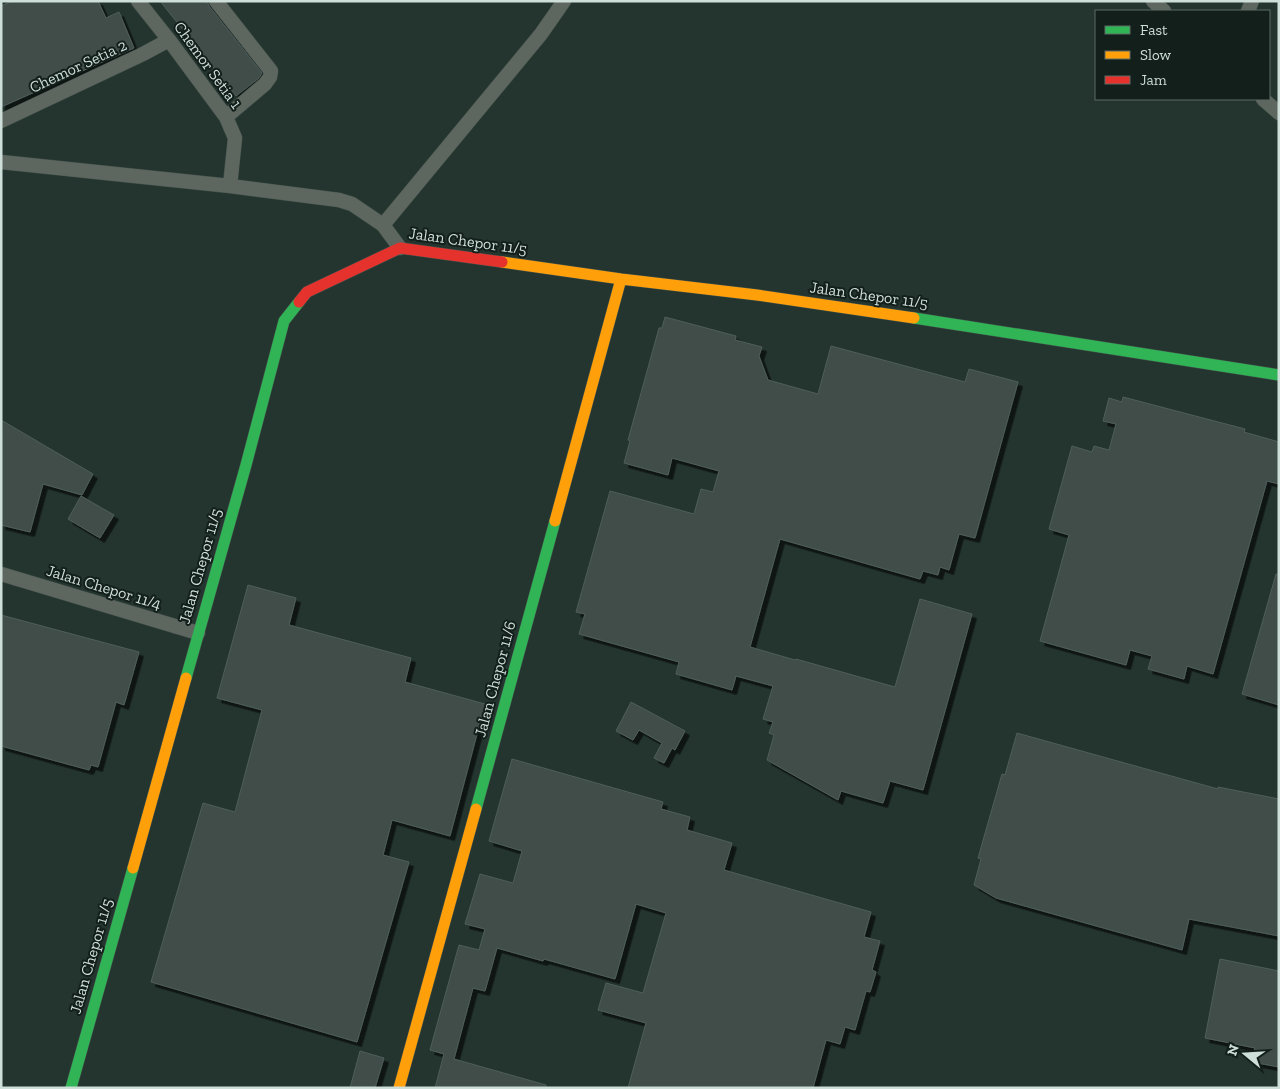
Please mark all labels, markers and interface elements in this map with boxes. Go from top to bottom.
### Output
legend [1095,10,1270,100]
street label: Chemor Setia 1 [170,18,246,112]
text: Fast [1140,21,1168,39]
street label: Chemor Setia 2 [26,35,130,97]
text: Slow [1140,46,1172,64]
text: Jam [1140,71,1167,89]
street label: Jalan Chepor 11/5 [408,223,528,259]
street label: Jalan Chepor 11/5 [809,277,929,313]
street label: Jalan Chepor 11/5 [174,506,226,626]
street label: Jalan Chepor 11/4 [44,561,164,614]
street label: Jalan Chepor 11/6 [470,619,520,739]
street label: Jalan Chepor 11/5 [65,896,117,1016]
north arrow [1220,1029,1270,1079]
text: N [1223,1042,1243,1058]

